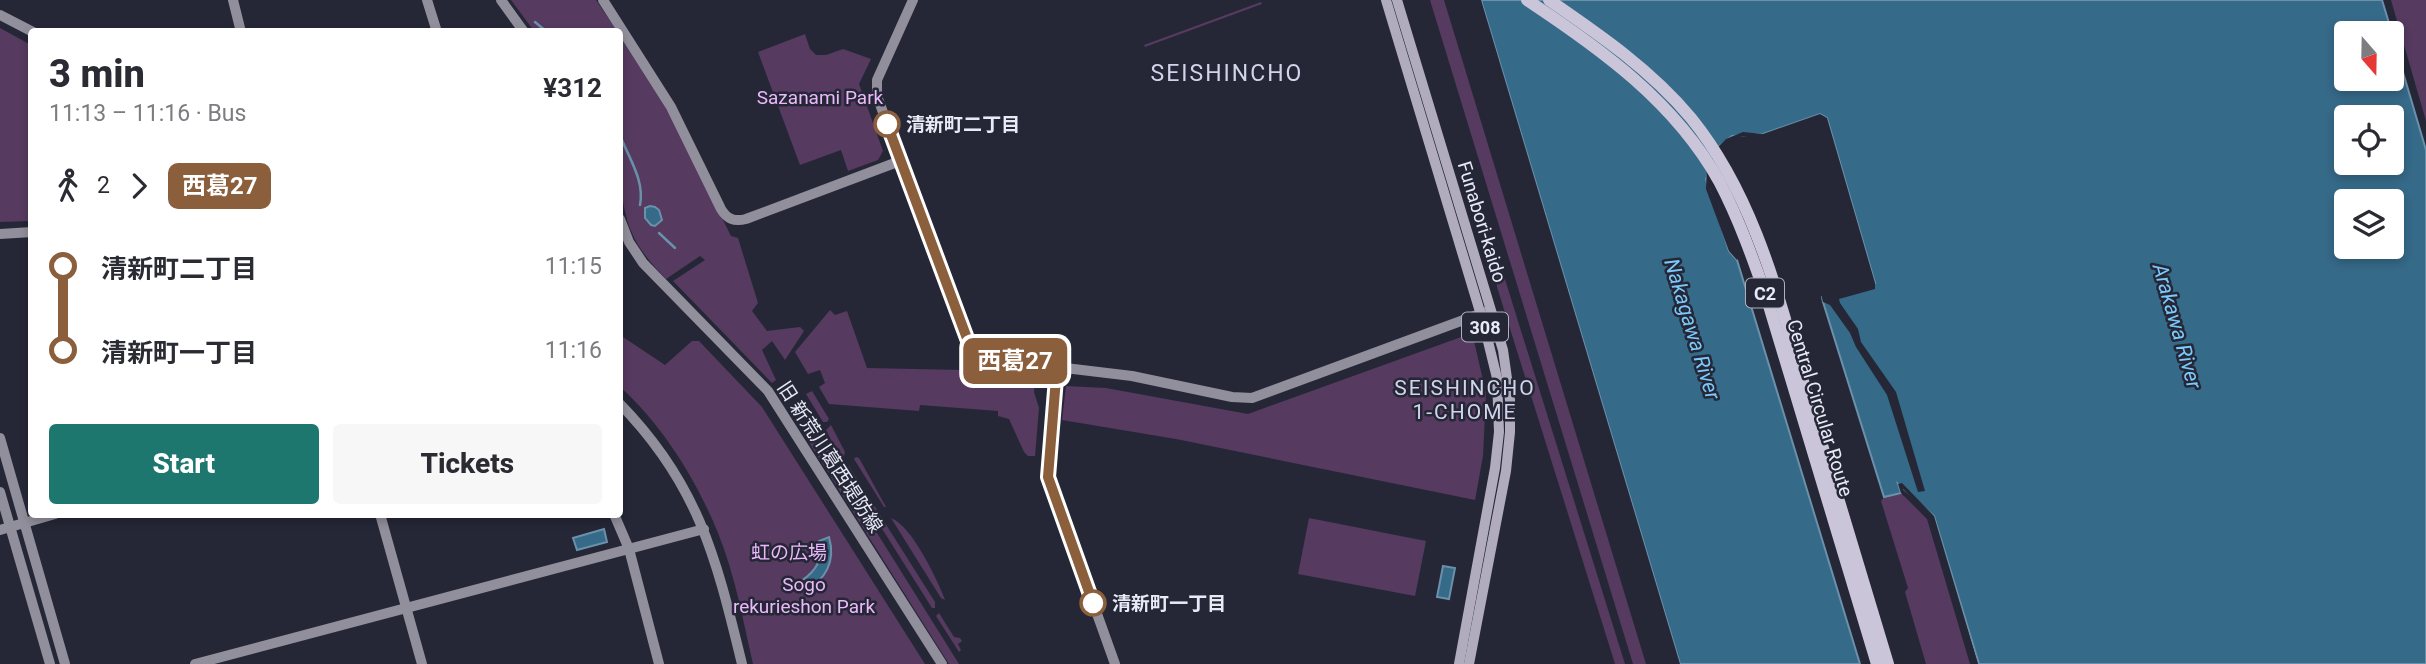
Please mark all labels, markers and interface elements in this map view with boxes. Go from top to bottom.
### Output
north arrow [2334,21,2404,91]
map controls [2334,21,2404,259]
text: 3 min [49,52,145,96]
district label: SEISHINCHO [1151,60,1303,87]
text: ¥312 [543,73,602,103]
park label: Sazanami Park [757,86,884,109]
text: 11:13 – 11:16 · Bus [49,100,246,127]
button: locate [2334,105,2404,175]
marker: 清新町二丁目 [874,111,900,137]
place label: 清新町二丁目 [906,113,1020,136]
street label: Funabori-kaido [1453,159,1511,285]
icon: walk [49,167,87,205]
icon: forward [120,167,158,205]
text: 2 [97,172,110,199]
text: 西葛27 [182,172,257,200]
button: layers [2334,189,2404,259]
text: 11:15 [545,253,602,280]
text: 清新町二丁目 [101,254,257,284]
water label: Nakagawa River [1659,256,1725,403]
water label: Arakawa River [2147,260,2207,392]
road number: C2 [1746,278,1784,307]
road number: 308 [1462,312,1508,342]
street label: Central Circular Route [1782,317,1858,499]
text: 11:16 [545,337,602,364]
text: 清新町一丁目 [101,338,257,368]
line badge: 西葛27 [966,338,1064,384]
text: 西葛27 [977,347,1053,375]
district label: SEISHINCHO 1-CHOME [1394,376,1536,424]
street label: 旧 新荒川葛西堤防線 [773,377,887,537]
button: Start [49,424,319,504]
button: Tickets [333,424,602,504]
park label: 虹の広場 [751,541,827,564]
park label: Sogo rekurieshon Park [733,573,875,618]
marker: 清新町一丁目 [1080,590,1106,616]
place label: 清新町一丁目 [1112,592,1226,615]

